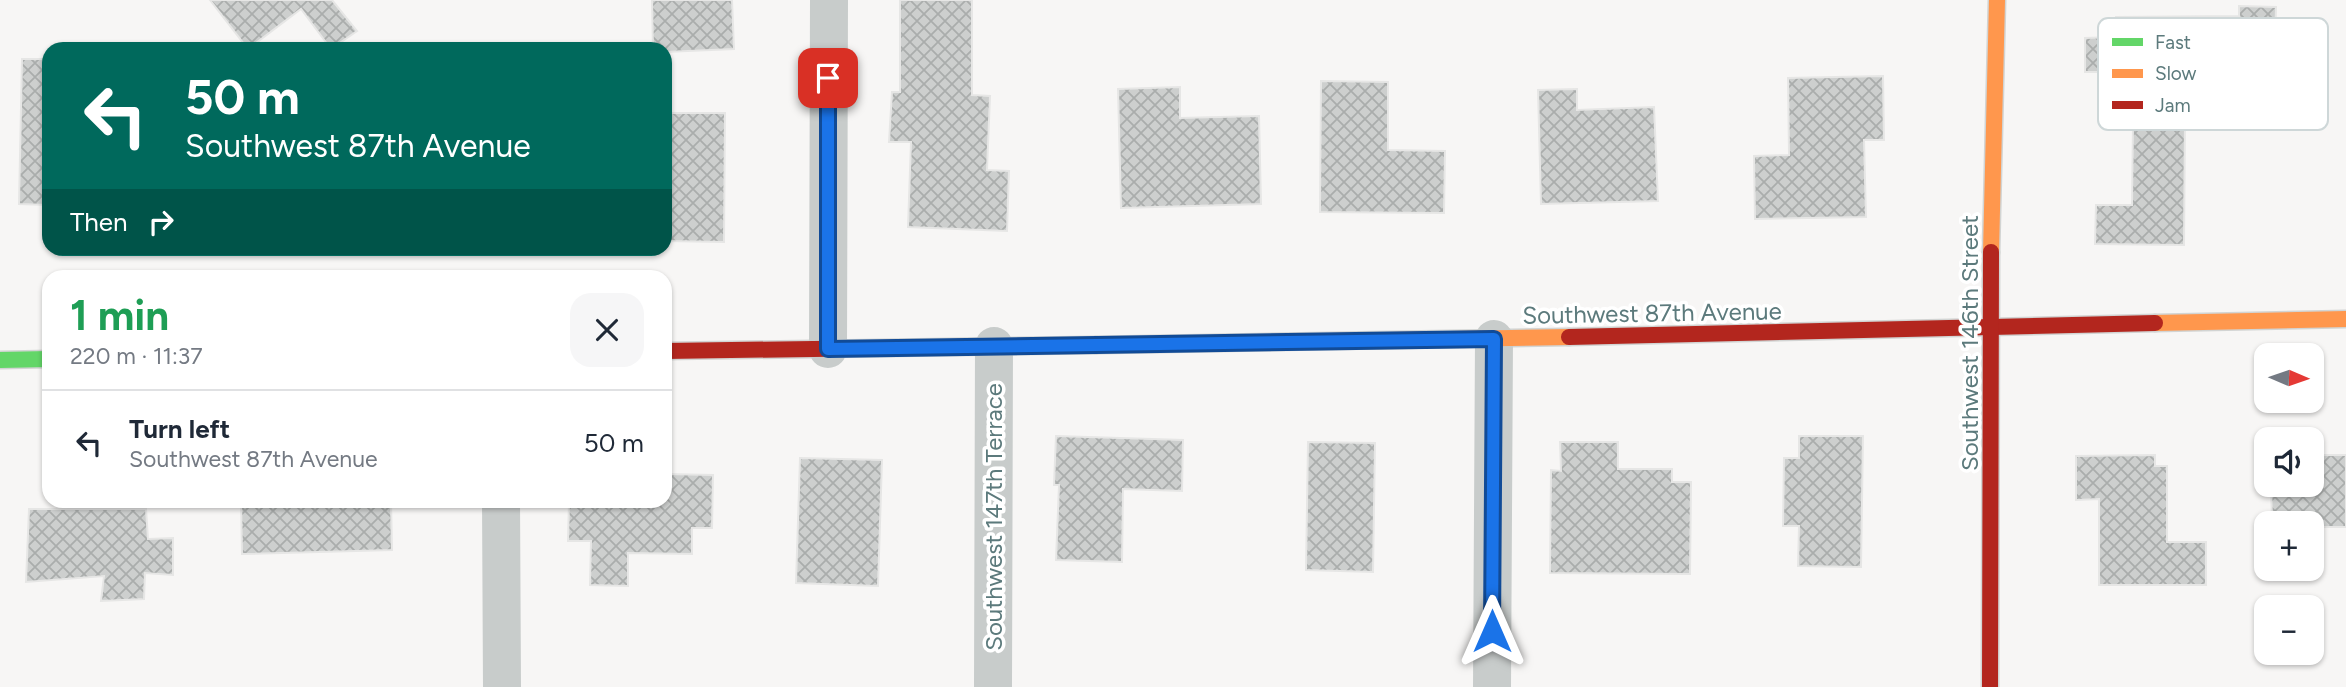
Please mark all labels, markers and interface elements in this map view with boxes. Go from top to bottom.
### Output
legend [2098,18,2328,130]
text: Fast [2155,31,2191,54]
pin [798,48,858,108]
icon: arrive [809,59,847,97]
text: Slow [2155,62,2197,85]
text: 50 m [185,67,300,126]
icon: left [70,70,161,161]
text: Jam [2155,94,2191,117]
text: Southwest 87th Avenue [185,127,531,165]
icon: right [142,203,180,241]
text: Then [70,206,128,238]
street label: Southwest 146th Street [1955,215,1984,471]
text: 1 min [70,290,169,341]
button: close [570,293,644,367]
street label: Southwest 87th Avenue [1522,296,1782,330]
text: 220 m · 11:37 [70,342,203,370]
north arrow [2254,343,2324,413]
map controls [2254,343,2324,665]
street label: Southwest 147th Terrace [979,383,1008,651]
text: Turn left [129,413,230,445]
icon: left [70,424,108,462]
text: 50 m [584,427,644,459]
button: sound [2254,427,2324,497]
text: Southwest 87th Avenue [129,445,378,473]
button: + [2254,511,2324,581]
position arrow [1455,594,1529,668]
button: − [2254,595,2324,665]

